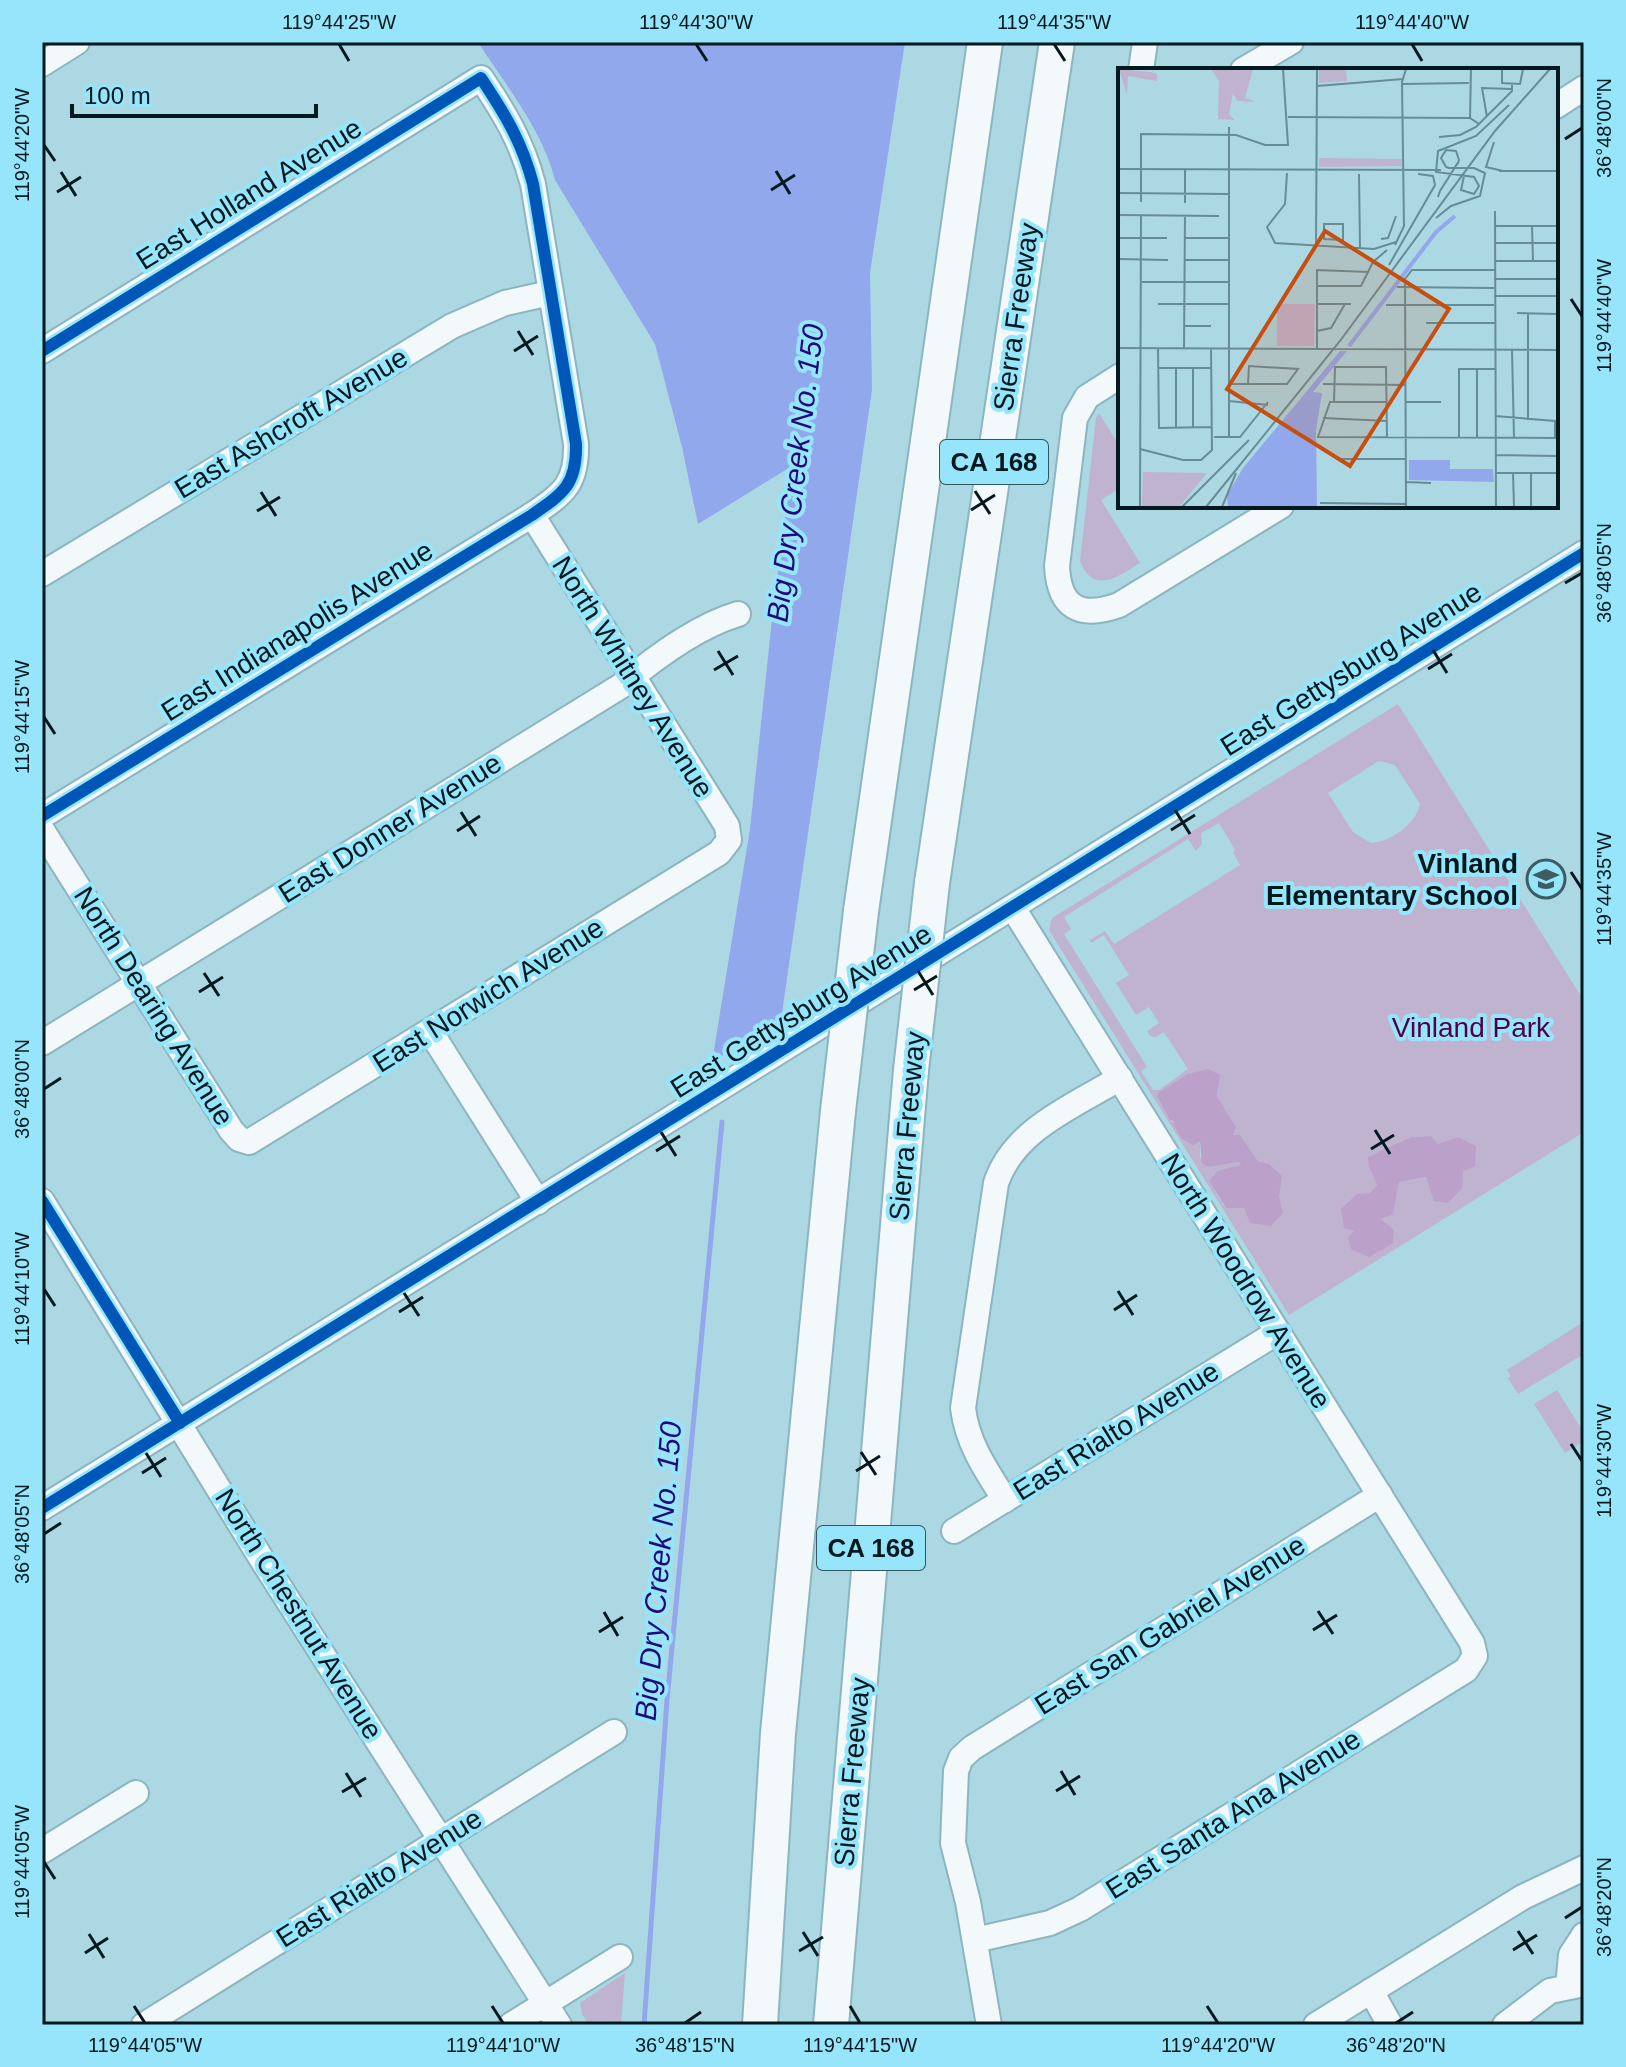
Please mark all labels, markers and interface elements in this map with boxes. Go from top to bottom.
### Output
text: 119°44'25"W [282,11,396,33]
text: 119°44'30"W [639,11,753,33]
text: 119°44'35"W [997,11,1111,33]
text: 119°44'40"W [1355,11,1469,33]
scale bar [72,68,316,118]
inset map [1118,68,1558,508]
text: 36°48'00"N [1593,78,1615,178]
text: 100 m [84,82,151,109]
text: 119°44'20"W [11,88,33,202]
street label: East Holland Avenue [131,112,367,276]
street label: Sierra Freeway [987,221,1045,413]
text: 119°44'40"W [1593,259,1615,373]
water label: Big Dry Creek No. 150 [760,322,830,624]
street label: East Ashcroft Avenue [169,341,413,505]
road number: CA 168 [940,440,1048,484]
text: 36°48'05"N [1593,523,1615,623]
street label: East Indianapolis Avenue [156,535,438,727]
street label: North Whitney Avenue [546,551,720,803]
street label: East Gettysburg Avenue [1215,576,1487,762]
text: 119°44'15"W [11,660,33,774]
street label: East Donner Avenue [273,747,507,909]
text: 119°44'35"W [1593,832,1615,946]
place label: Vinland Elementary School [1266,848,1518,911]
school or university icon: Vinland Elementary School [1525,858,1567,900]
street label: North Dearing Avenue [68,881,240,1131]
street label: East Norwich Avenue [367,911,609,1079]
street label: East Gettysburg Avenue [665,918,937,1104]
park label: Vinland Park [1392,1012,1551,1043]
street label: Sierra Freeway [883,1030,931,1222]
text: 36°48'00"N [11,1039,33,1139]
street label: North Woodrow Avenue [1155,1148,1337,1414]
text: 119°44'10"W [11,1232,33,1346]
street label: East Rialto Avenue [1008,1355,1224,1507]
text: 119°44'30"W [1593,1404,1615,1518]
water label: Big Dry Creek No. 150 [628,1420,688,1722]
street label: North Chestnut Avenue [209,1483,389,1745]
text: 36°48'05"N [11,1484,33,1584]
road number: CA 168 [817,1526,925,1570]
street label: East San Gabriel Avenue [1029,1529,1311,1721]
street label: Sierra Freeway [828,1676,876,1868]
street label: East Santa Ana Avenue [1100,1723,1366,1905]
street label: East Rialto Avenue [271,1802,487,1954]
text: 119°44'05"W [11,1805,33,1919]
text: 36°48'20"N [1593,1857,1615,1957]
text: 119°44'05"W [88,2034,202,2056]
text: 119°44'10"W [446,2034,560,2056]
text: 36°48'15"N [635,2034,735,2056]
text: 119°44'15"W [803,2034,917,2056]
text: 119°44'20"W [1161,2034,1275,2056]
text: 36°48'20"N [1346,2034,1446,2056]

